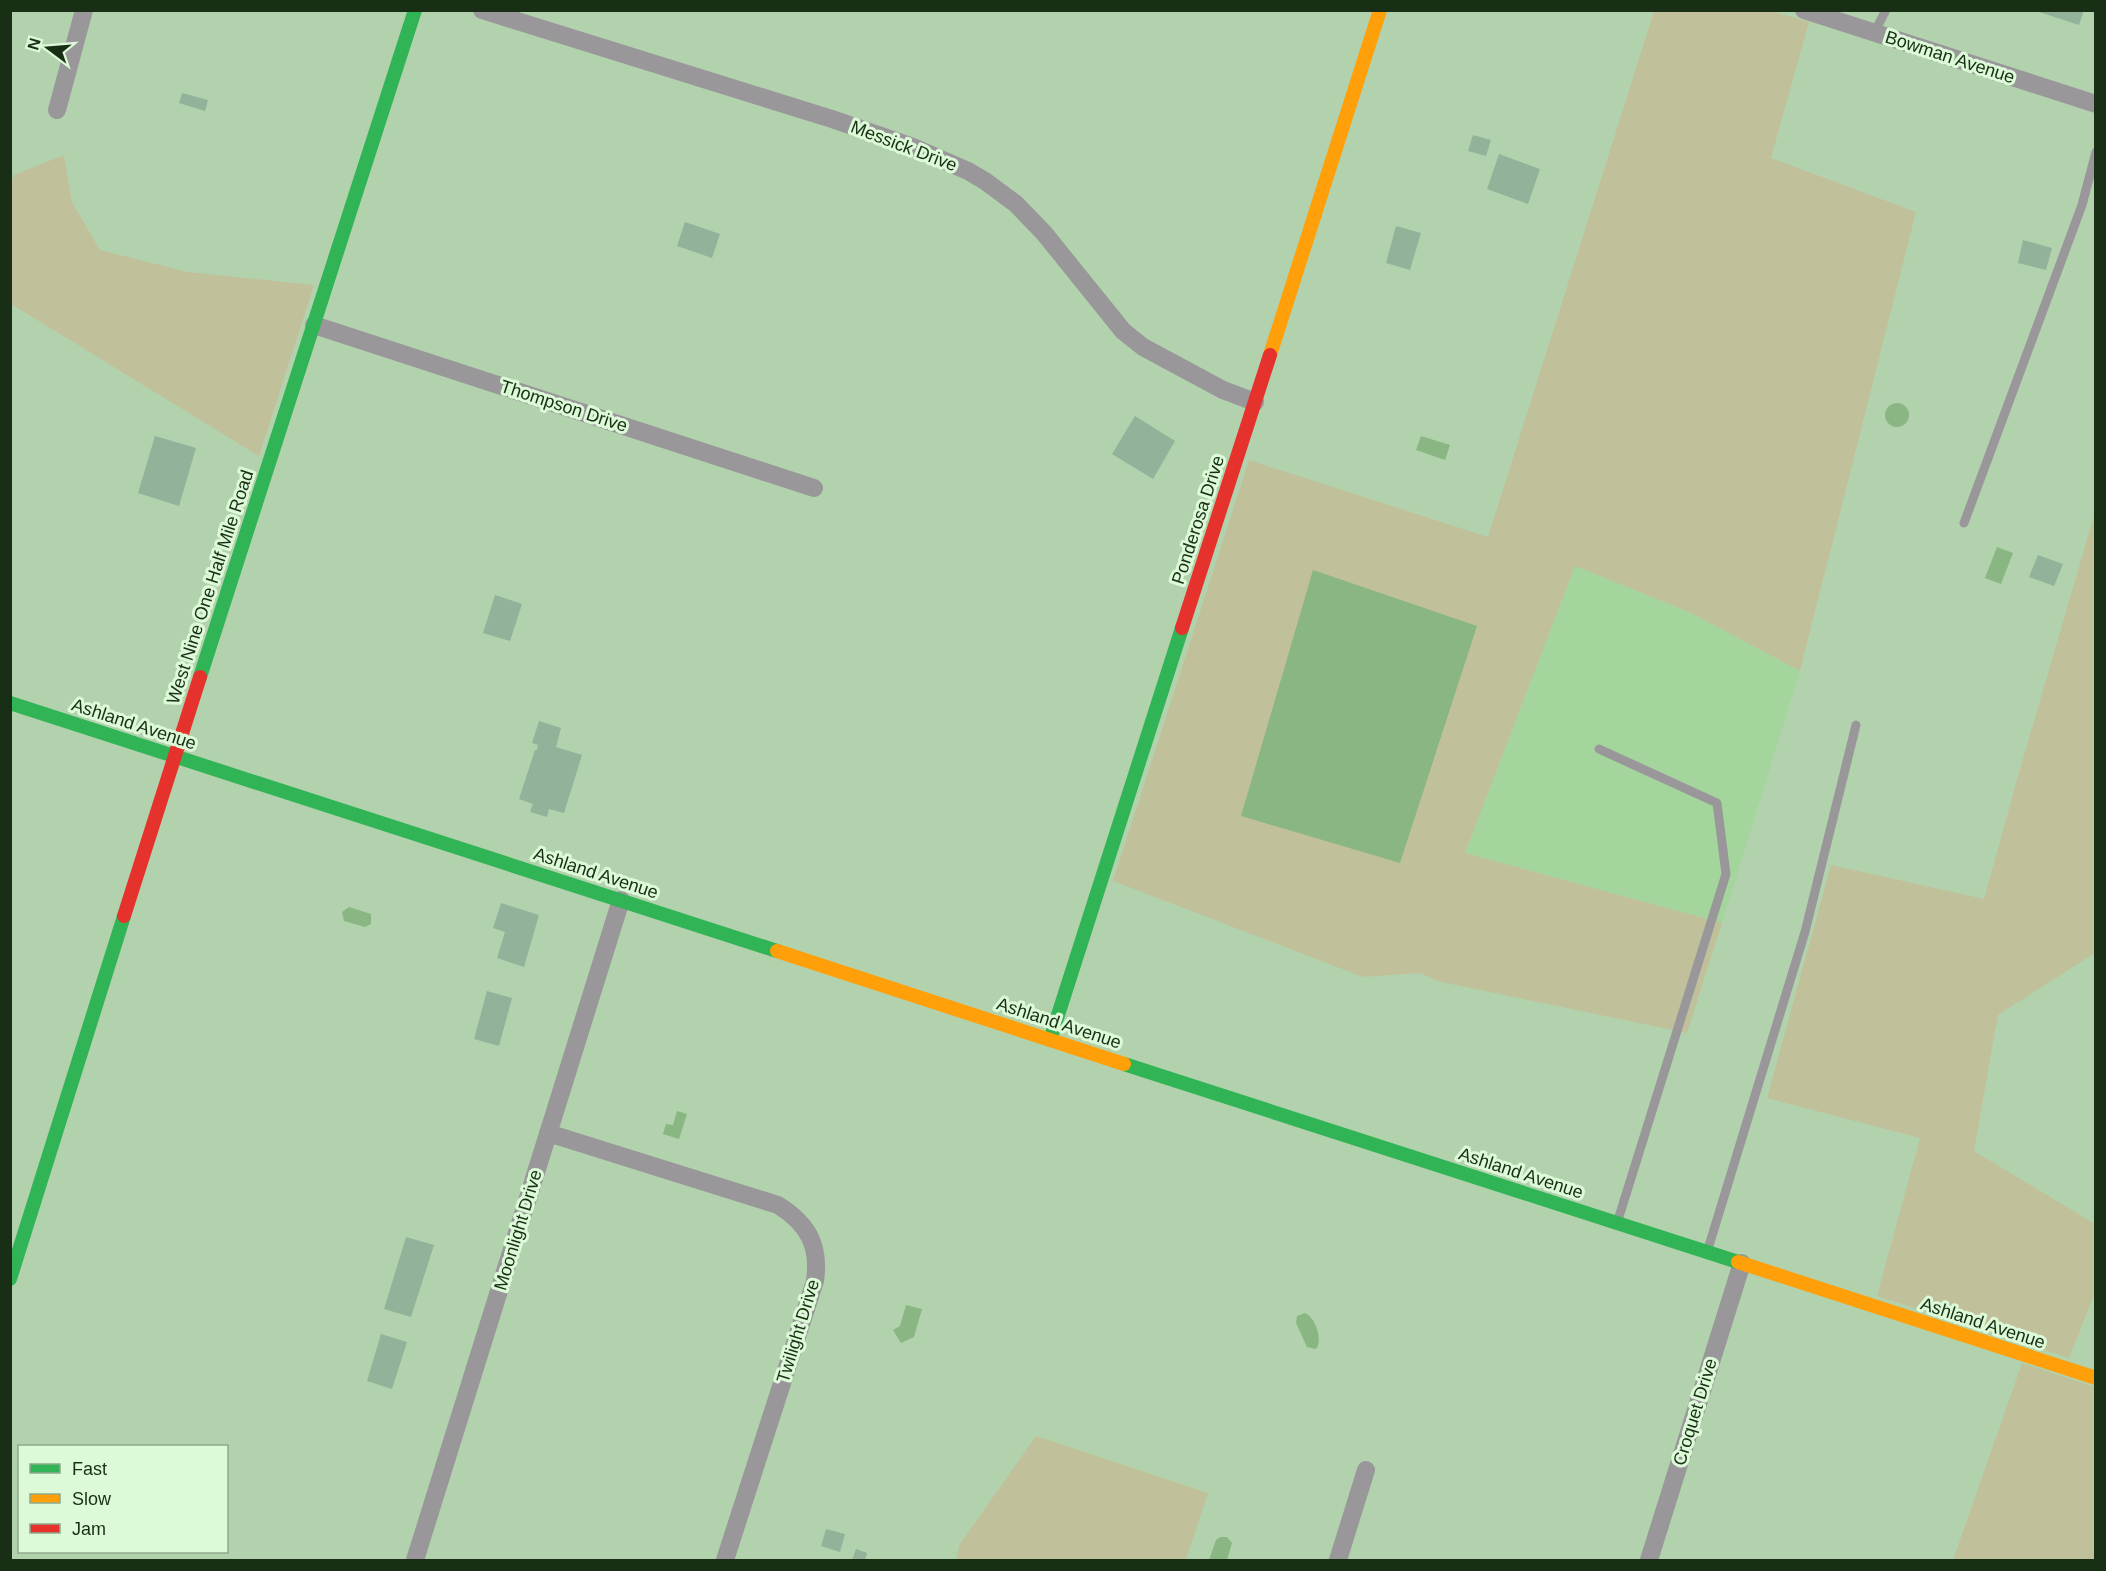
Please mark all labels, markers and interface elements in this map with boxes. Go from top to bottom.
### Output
north arrow [18,18,78,78]
street label: Bowman Avenue [1883,27,2017,87]
text: N [24,36,44,52]
street label: Messick Drive [848,117,960,175]
street label: Thompson Drive [498,376,630,436]
street label: Ponderosa Drive [1168,453,1228,587]
street label: West Nine One Half Mile Road [163,468,257,706]
street label: Ashland Avenue [69,694,199,754]
street label: Ashland Avenue [531,843,661,903]
street label: Ashland Avenue [994,993,1124,1053]
street label: Ashland Avenue [1456,1143,1586,1203]
street label: Moonlight Drive [490,1167,546,1293]
street label: Twilight Drive [773,1277,823,1385]
street label: Ashland Avenue [1918,1293,2048,1353]
street label: Croquet Drive [1669,1356,1721,1468]
legend [18,1445,228,1553]
text: Fast [72,1459,107,1479]
text: Slow [72,1489,112,1509]
text: Jam [72,1519,106,1539]

